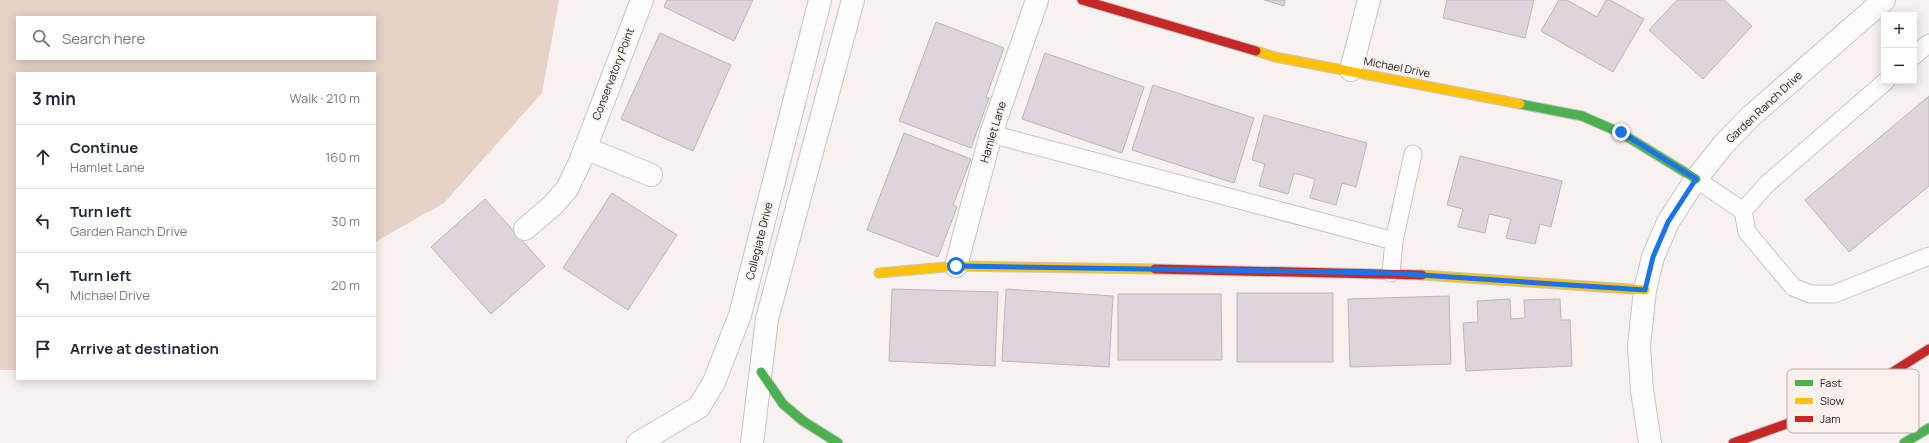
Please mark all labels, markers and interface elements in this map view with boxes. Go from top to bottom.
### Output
map controls [1881,12,1917,84]
button: + [1881,12,1917,48]
search box [16,16,376,60]
street label: Conservatory Point [588,26,637,122]
icon: search [30,27,52,49]
text: Search here [62,28,145,49]
button: − [1881,48,1917,84]
street label: Michael Drive [1363,53,1432,80]
street label: Garden Ranch Drive [1722,67,1806,146]
text: 3 min [32,87,76,110]
text: Walk · 210 m [290,89,360,107]
street label: Hamlet Lane [976,99,1009,164]
route end [1612,123,1630,141]
text: Continue [70,137,138,158]
icon: ahead [32,146,54,168]
text: 160 m [325,148,360,166]
text: Hamlet Lane [70,158,145,176]
street label: Collegiate Drive [742,200,776,281]
text: Turn left [70,201,132,222]
icon: left [32,210,54,232]
text: 30 m [331,212,360,230]
text: Garden Ranch Drive [70,222,187,240]
route start [947,257,965,275]
text: Turn left [70,265,132,286]
icon: left [32,274,54,296]
text: 20 m [331,276,360,294]
text: Michael Drive [70,286,150,304]
icon: arrive [32,338,54,360]
text: Arrive at destination [70,338,219,359]
legend [1787,369,1919,433]
text: Fast [1820,375,1842,390]
text: Slow [1820,393,1845,408]
text: Jam [1820,411,1841,426]

